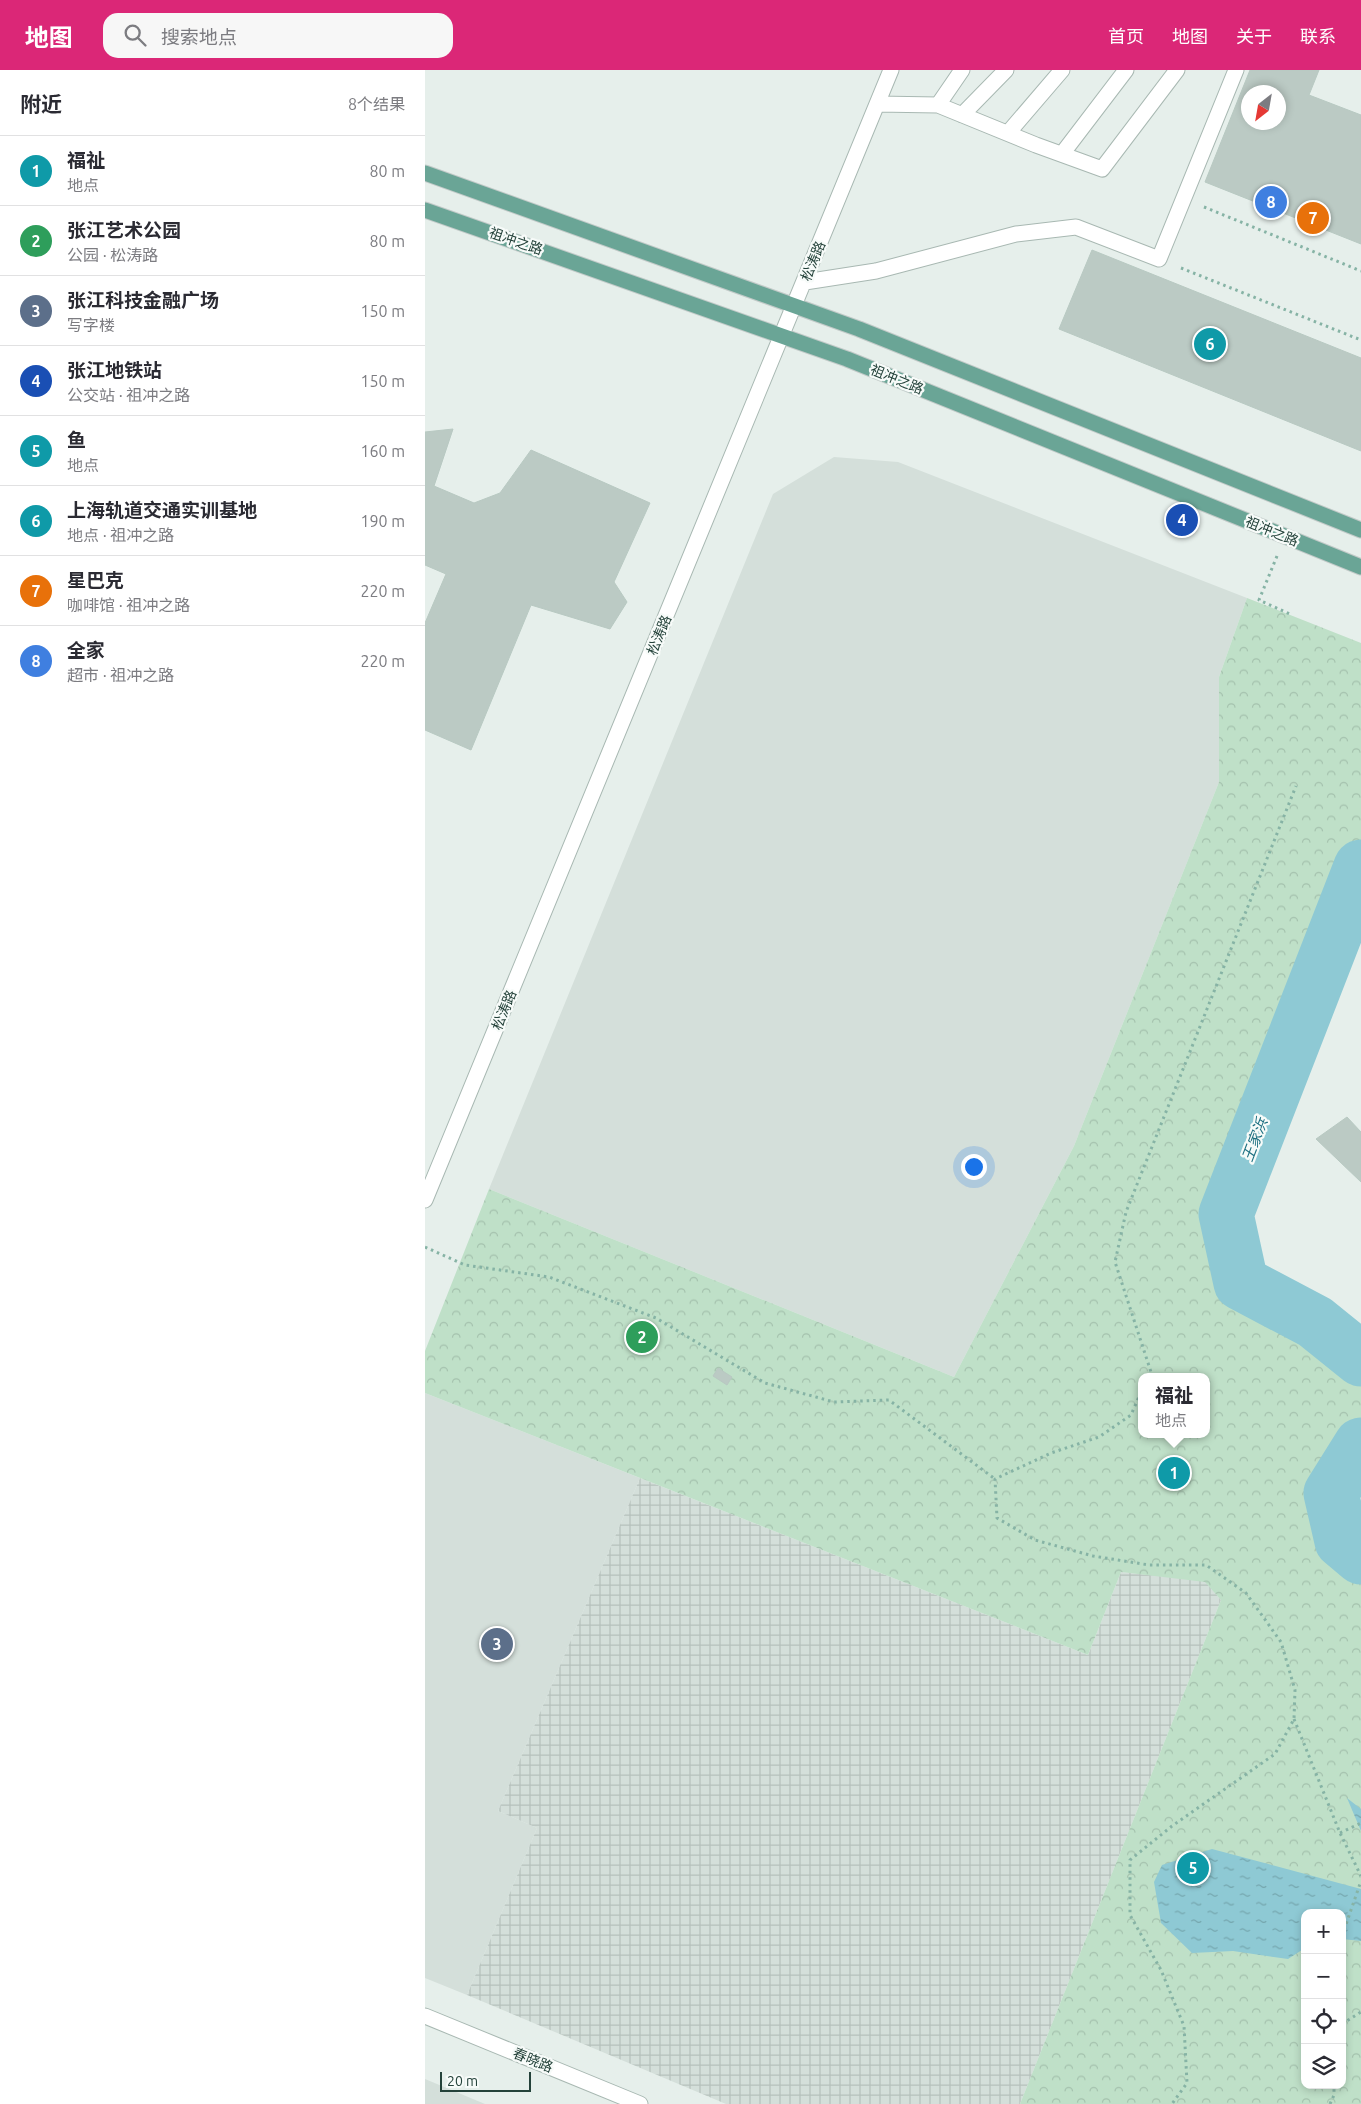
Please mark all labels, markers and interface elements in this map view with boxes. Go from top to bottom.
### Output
search box [103,13,453,58]
icon: search [121,21,149,49]
text: 地图 [25,24,73,51]
text: 搜索地点 [161,26,237,48]
text: 首页 [1108,26,1144,46]
text: 地图 [1172,26,1208,46]
text: 关于 [1236,26,1272,46]
text: 联系 [1300,26,1336,46]
north arrow [1241,85,1286,130]
text: 附近 [20,92,62,116]
text: 8个结果 [348,95,405,113]
text: 福祉 [67,149,105,171]
text: 1 [31,162,41,180]
text: 80 m [369,162,405,180]
text: 地点 [67,176,99,194]
pin: 8 [1255,183,1287,221]
pin: 7 [1297,199,1329,237]
text: 张江艺术公园 [67,219,181,241]
street label: 祖冲之路 [487,224,545,258]
text: 2 [31,232,41,250]
text: 80 m [369,232,405,250]
street label: 松涛路 [798,239,828,283]
text: 公园 · 松涛路 [67,246,158,264]
text: 张江科技金融广场 [67,289,219,311]
text: 3 [31,302,41,320]
text: 150 m [360,302,405,320]
text: 写字楼 [67,316,115,334]
pin: 6 [1194,325,1226,363]
text: 张江地铁站 [67,359,162,381]
street label: 祖冲之路 [868,361,926,397]
text: 4 [31,372,41,390]
text: 150 m [360,372,405,390]
text: 公交站 · 祖冲之路 [67,386,190,404]
text: 鱼 [67,429,86,451]
text: 5 [31,442,41,460]
text: 160 m [360,442,405,460]
text: 地点 [67,456,99,474]
text: 上海轨道交通实训基地 [67,499,257,521]
pin: 4 [1166,501,1198,539]
text: 6 [31,512,41,530]
text: 190 m [360,512,405,530]
street label: 祖冲之路 [1243,513,1301,549]
text: 地点 · 祖冲之路 [67,526,174,544]
text: 星巴克 [67,569,124,591]
text: 7 [31,582,41,600]
text: 220 m [360,582,405,600]
text: 咖啡馆 · 祖冲之路 [67,596,190,614]
street label: 松涛路 [644,613,674,657]
text: 全家 [67,639,105,661]
text: 8 [31,652,41,670]
text: 220 m [360,652,405,670]
text: 超市 · 祖冲之路 [67,666,174,684]
street label: 松涛路 [489,988,519,1032]
water label: 王家浜 [1239,1114,1271,1164]
your location [961,1154,987,1180]
pin: 2 [626,1318,658,1356]
popup [1138,1373,1210,1438]
text: 福祉 [1155,1384,1193,1406]
text: 地点 [1155,1411,1187,1429]
pin: 1 [1158,1454,1190,1492]
pin: 3 [481,1625,513,1663]
pin: 5 [1177,1849,1209,1887]
map controls [1301,1909,1346,2089]
button: + [1301,1909,1346,1954]
button: − [1301,1954,1346,1999]
button: locate [1301,1999,1346,2044]
button: layers [1301,2044,1346,2089]
street label: 春晓路 [511,2045,555,2075]
scale bar [440,2069,531,2092]
text: 20 m [447,2073,478,2089]

